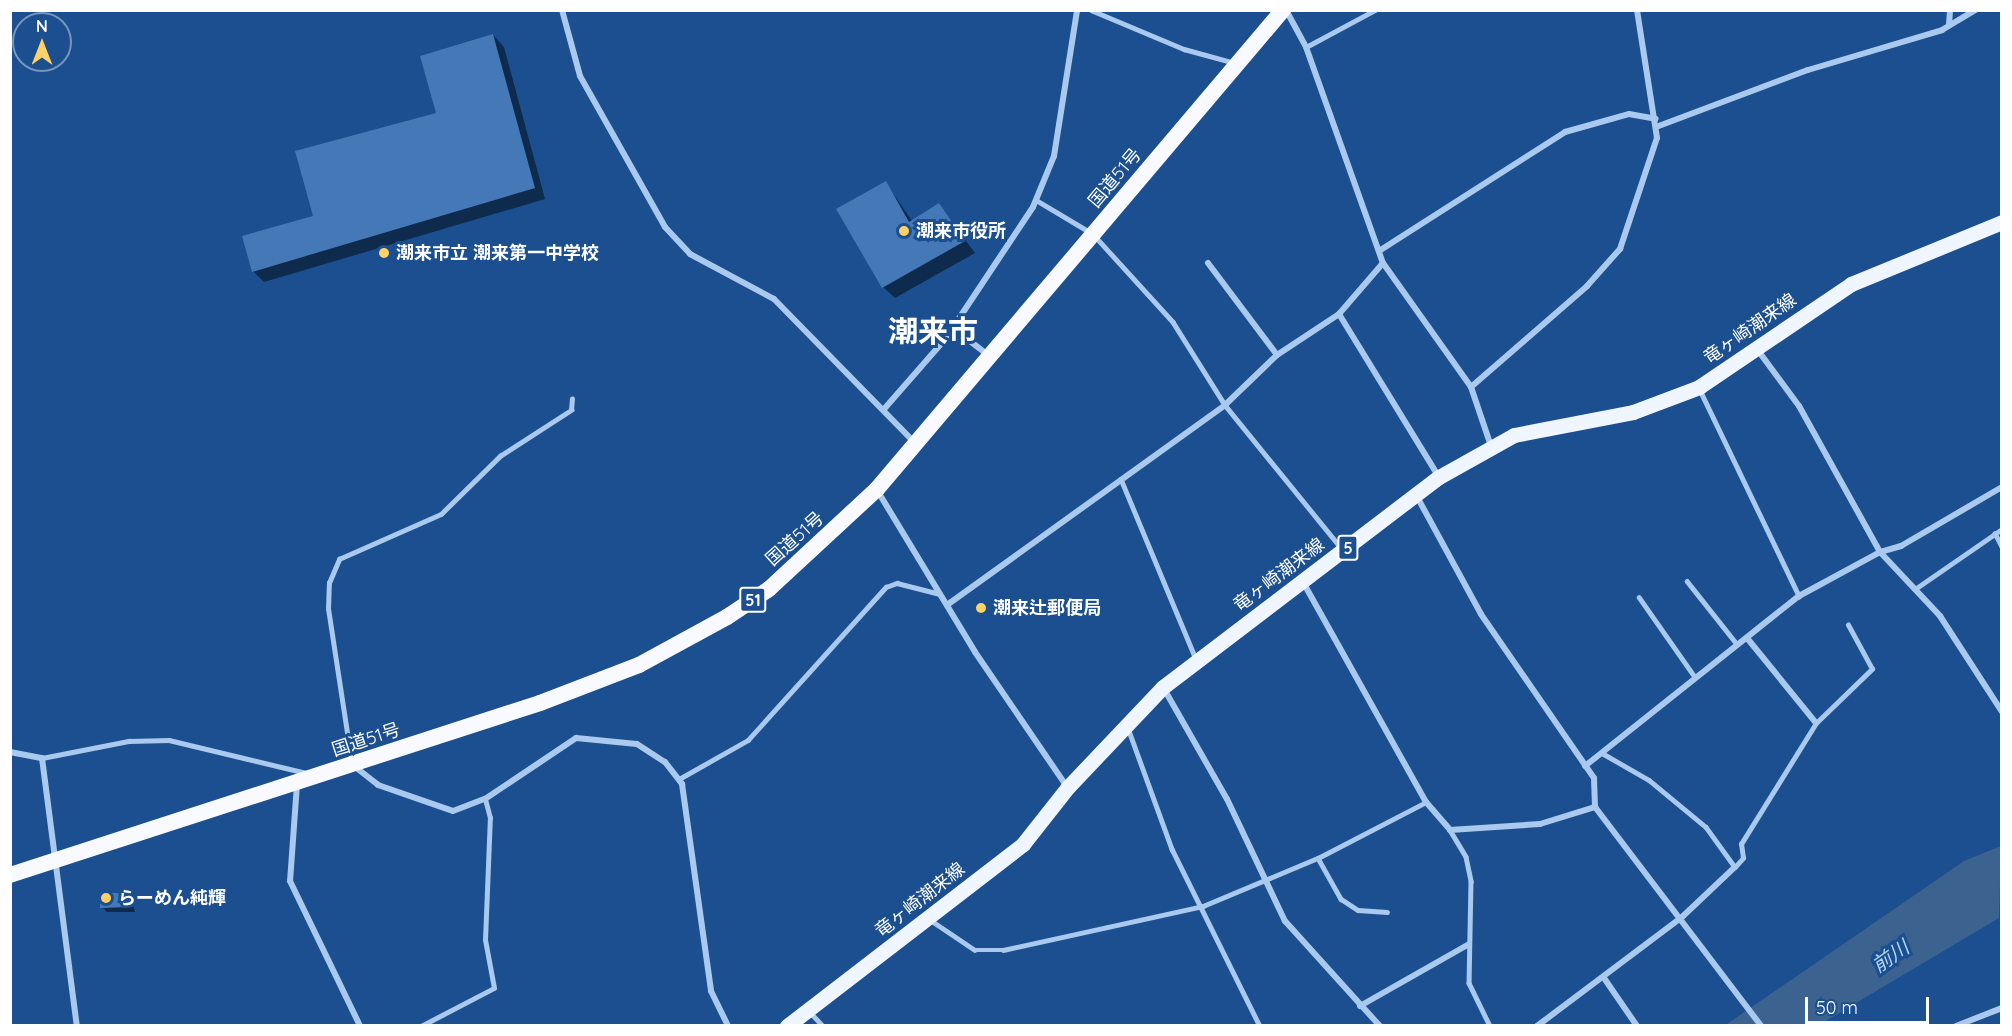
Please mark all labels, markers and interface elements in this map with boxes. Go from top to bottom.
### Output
north arrow [12,12,72,72]
text: N [36,16,48,36]
street label: 国道51号 [1084,144,1146,212]
place label: 潮来市役所 [916,220,1006,242]
marker: 潮来市役所 [897,224,911,238]
place label: 潮来市立 潮来第一中学校 [396,242,599,264]
marker: 潮来市立 潮来第一中学校 [377,246,391,260]
street label: 竜ヶ崎潮来線 [1700,289,1800,369]
district label: 潮来市 [888,313,978,349]
street label: 国道51号 [762,507,828,571]
street label: 竜ヶ崎潮来線 [1229,534,1329,616]
road number: 5 [1336,535,1360,561]
road number: 51 [738,587,768,613]
place label: 潮来辻郵便局 [993,597,1101,619]
marker: 潮来辻郵便局 [974,601,988,615]
street label: 国道51号 [329,719,403,761]
street label: 竜ヶ崎潮来線 [871,858,969,942]
place label: らーめん純輝 [118,887,226,909]
marker: らーめん純輝 [99,891,113,905]
water label: 前川 [1867,935,1913,977]
scale bar [1808,985,1932,1023]
text: 50 m [1816,996,1858,1019]

